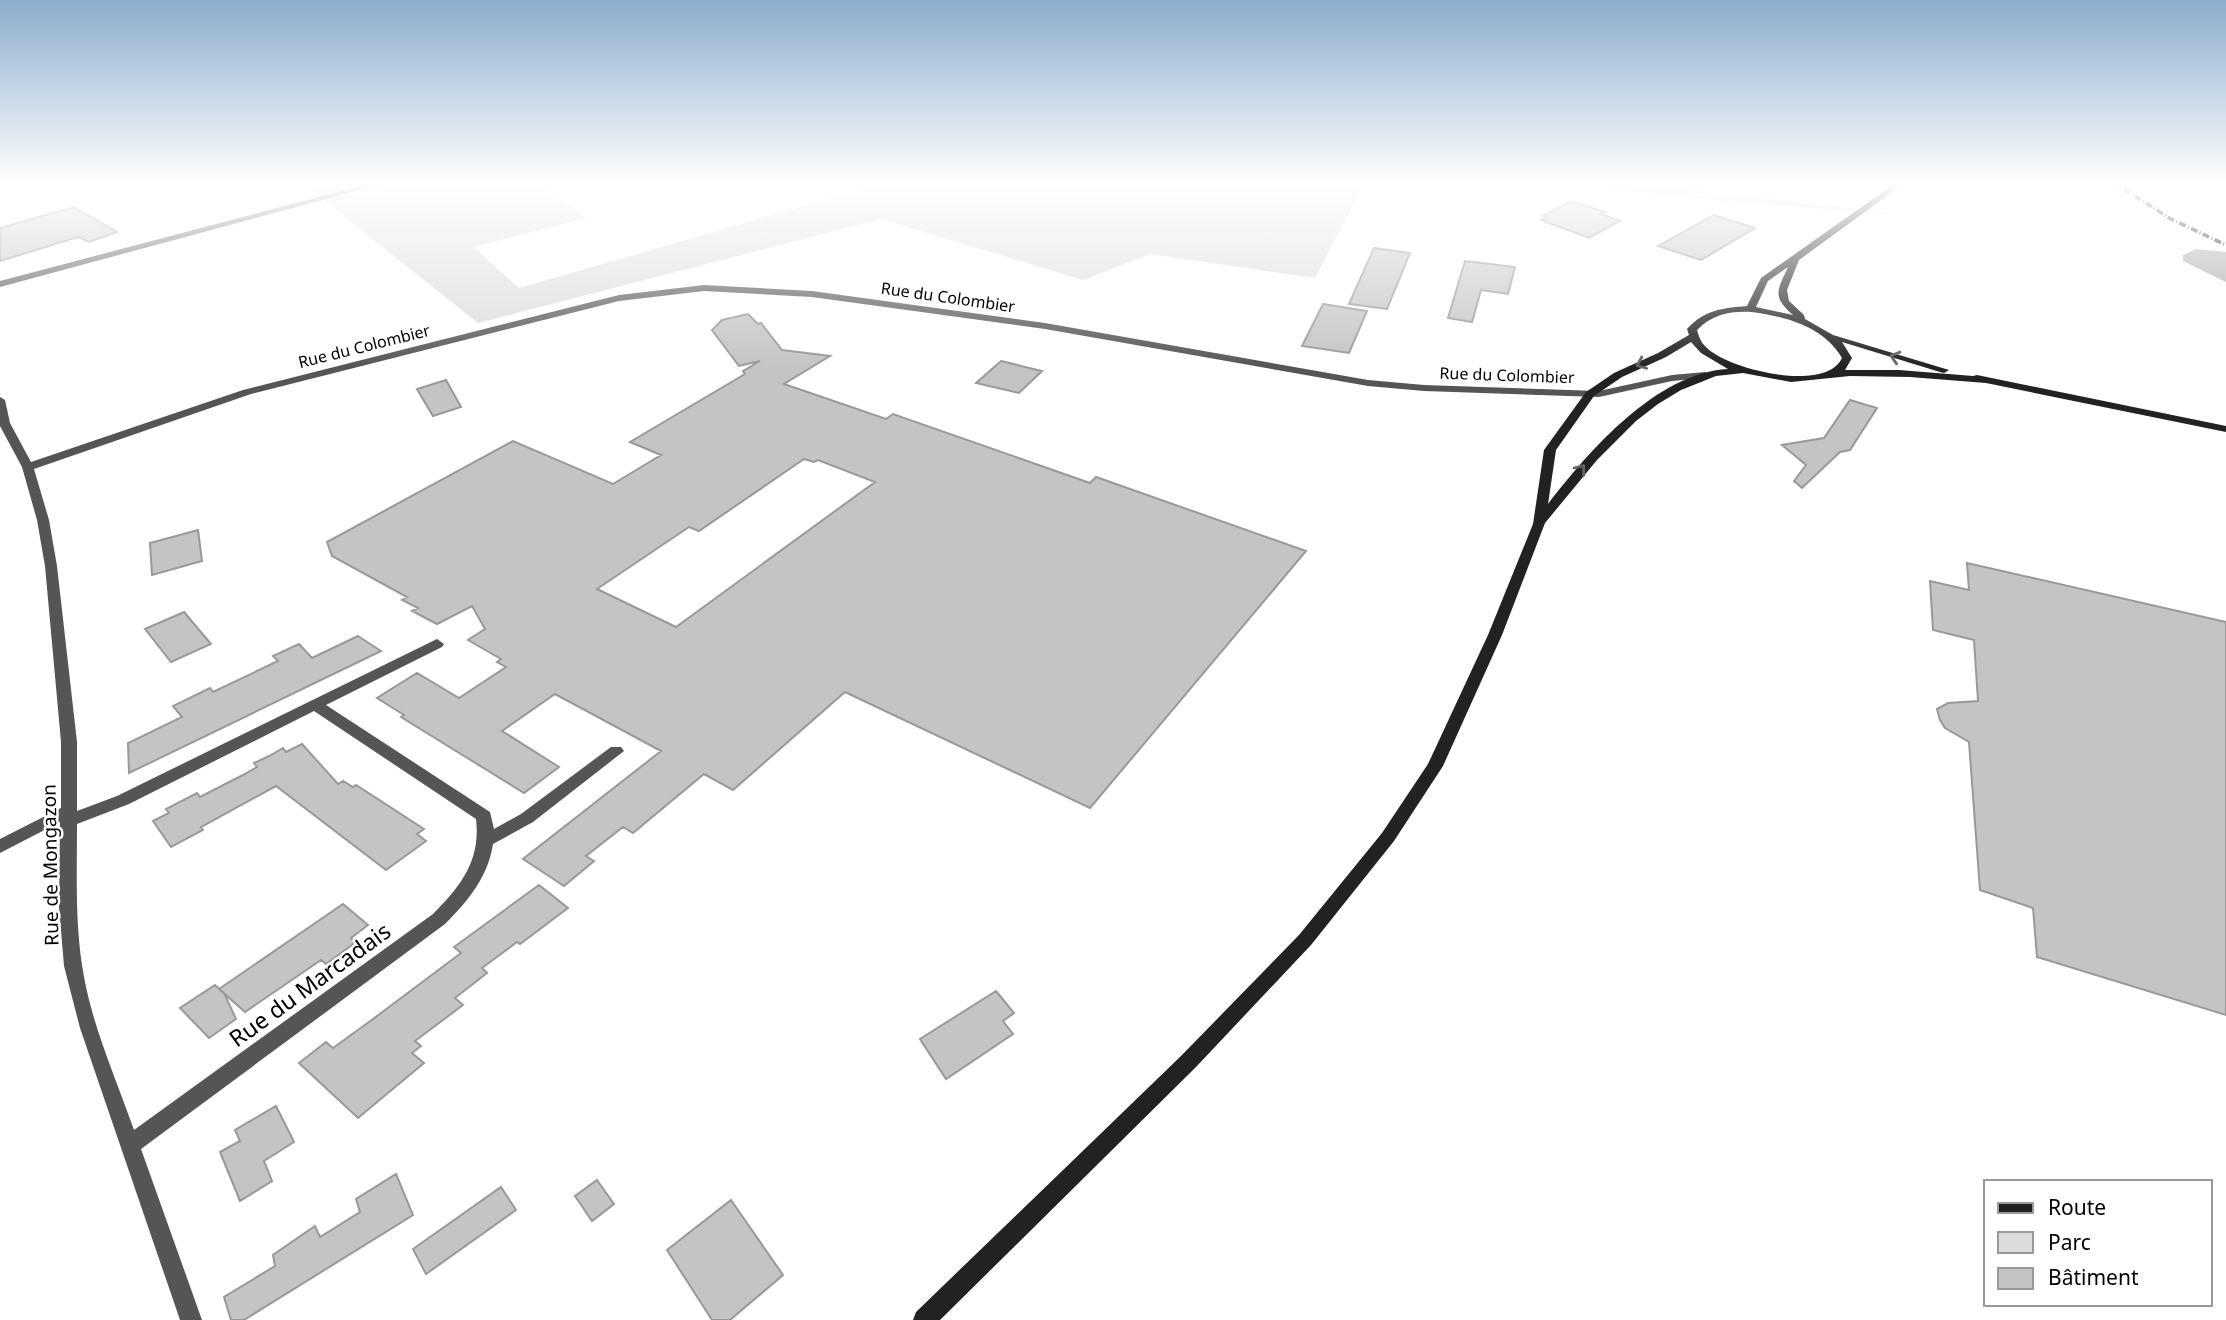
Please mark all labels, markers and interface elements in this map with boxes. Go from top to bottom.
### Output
street label: Rue du Colombier [880,277,1017,317]
street label: Rue du Colombier [296,319,433,373]
one-way arrow [1890,350,1902,365]
one-way arrow [1635,356,1648,370]
street label: Rue du Colombier [1439,362,1575,388]
one-way arrow [1572,465,1585,477]
street label: Rue de Mongazon [36,784,64,946]
street label: Rue du Marcadais [222,915,397,1054]
legend [1984,1180,2212,1306]
text: Route [2048,1193,2106,1221]
text: Parc [2048,1228,2091,1256]
text: Bâtiment [2048,1263,2139,1291]

